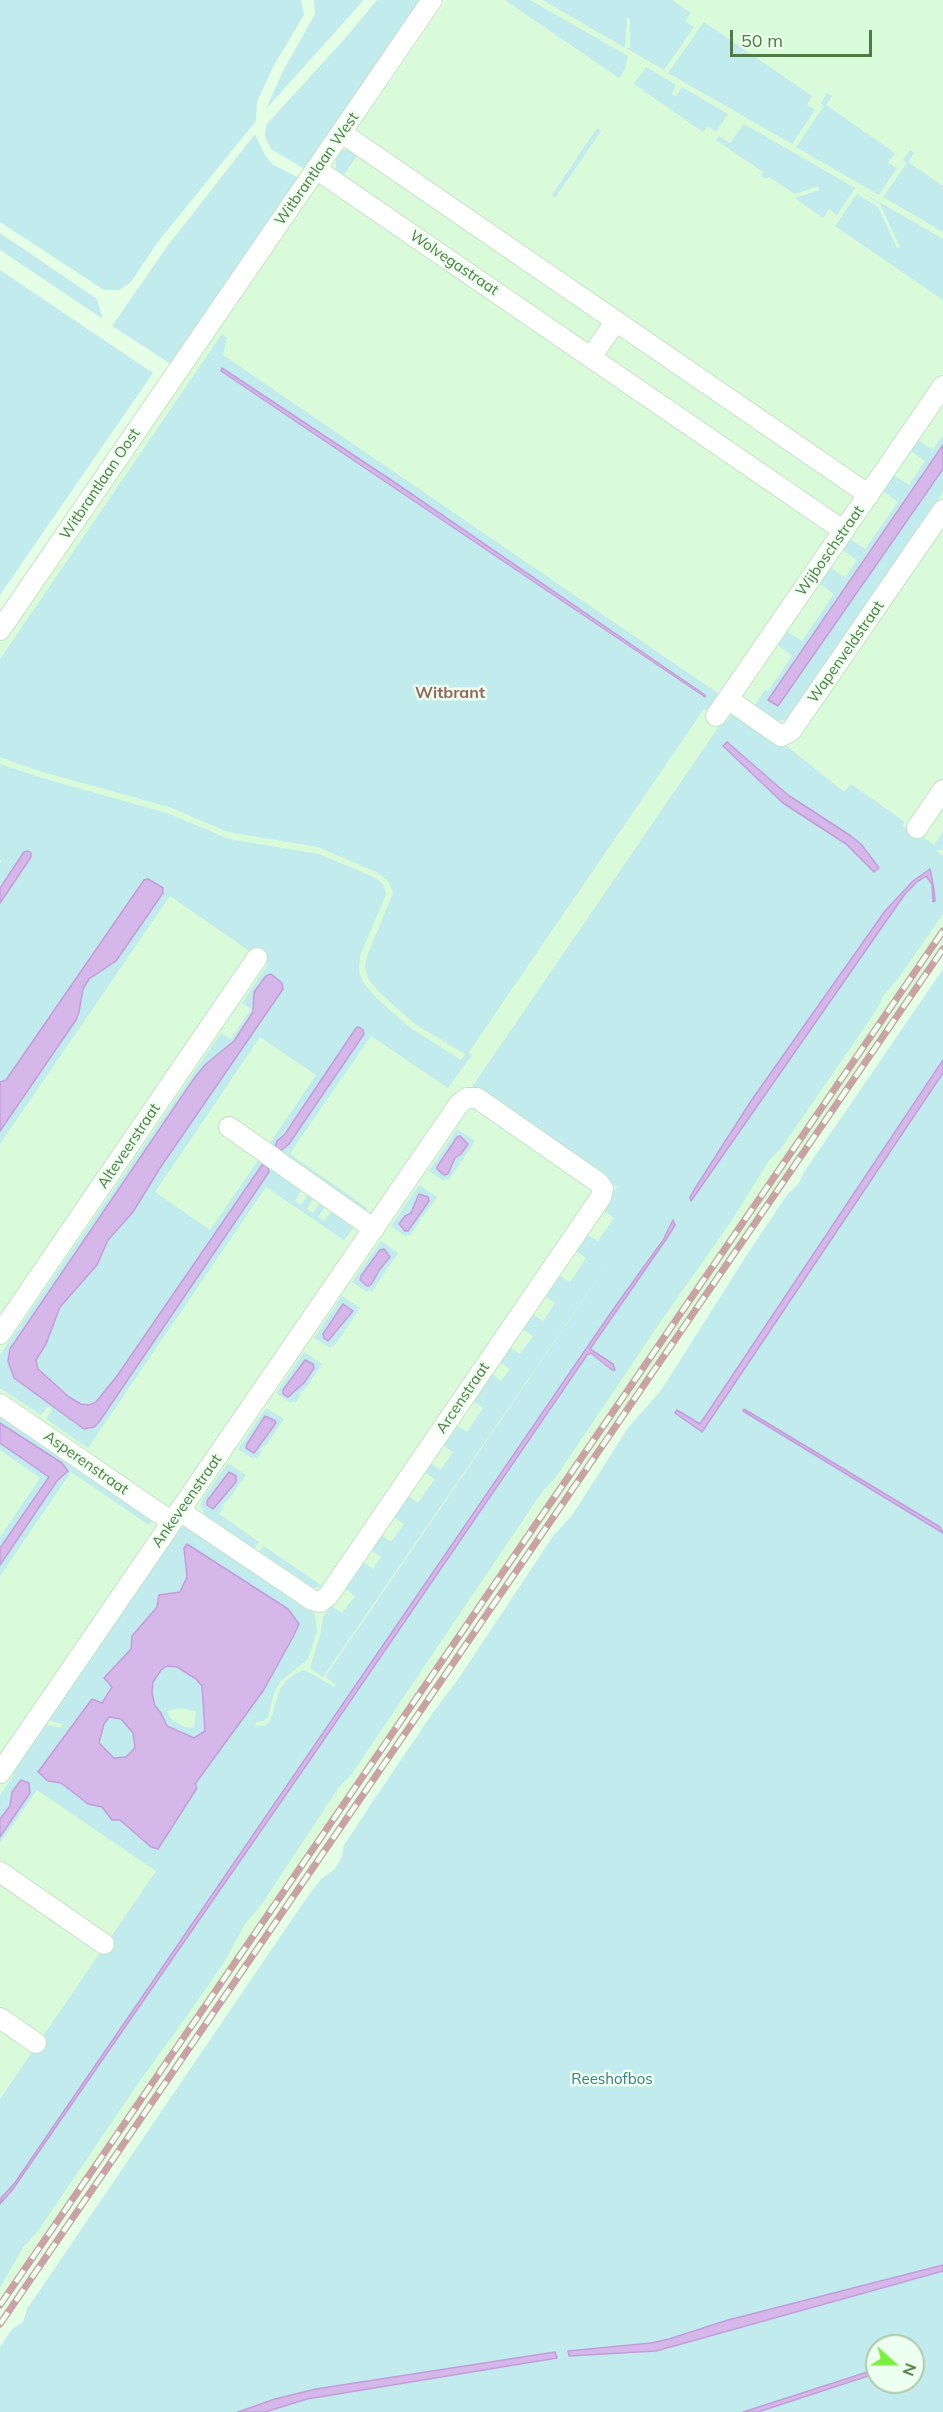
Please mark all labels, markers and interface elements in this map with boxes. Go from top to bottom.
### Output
scale bar [733,18,876,56]
text: 50 m [741,29,783,52]
street label: Witbrantlaan West [271,109,363,229]
street label: Wolvegastraat [406,227,502,299]
street label: Witbrantlaan Oost [56,425,144,543]
street label: Wijboschstraat [792,502,868,600]
street label: Wapenveldstraat [804,597,888,707]
district label: Witbrant [415,683,485,703]
street label: Alteveerstraat [94,1100,164,1192]
street label: Arcenstraat [433,1359,493,1437]
street label: Asperenstraat [40,1427,132,1499]
street label: Ankeveenstraat [148,1451,226,1551]
park label: Reeshofbos [571,2070,653,2088]
north arrow [865,2334,925,2394]
text: N [898,2361,921,2379]

